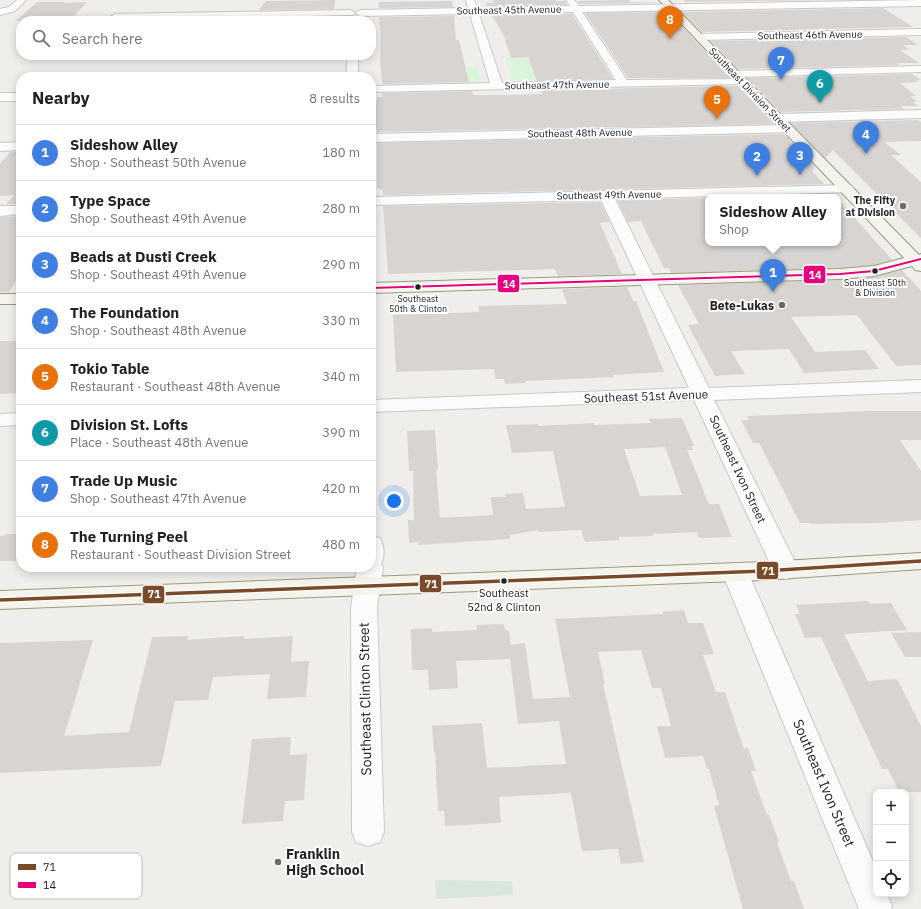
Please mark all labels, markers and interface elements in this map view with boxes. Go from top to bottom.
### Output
street label: Southeast 45th Avenue [457,3,562,17]
pin: 8 [657,6,683,39]
search box [16,16,376,60]
icon: search [30,27,52,49]
street label: Southeast 46th Avenue [758,28,863,42]
text: Search here [62,29,142,48]
street label: Southeast Division Street [706,45,794,135]
pin: 7 [768,47,794,80]
pin: 6 [807,70,833,103]
street label: Southeast 47th Avenue [505,78,610,92]
pin: 5 [704,86,730,119]
text: Nearby [32,87,90,109]
text: 8 results [309,90,360,107]
pin: 4 [853,121,879,154]
street label: Southeast 48th Avenue [528,126,633,140]
text: Sideshow Alley [70,135,178,154]
pin: 3 [787,142,813,175]
pin: 2 [744,143,770,176]
text: 1 [41,144,49,161]
text: 180 m [322,144,360,161]
text: Shop · Southeast 50th Avenue [70,154,246,171]
street label: Southeast 49th Avenue [557,188,662,202]
text: Type Space [70,191,151,210]
popup [705,194,841,246]
place label: The Fifty at Division [846,194,896,219]
text: 2 [41,200,49,217]
text: 280 m [322,200,360,217]
marker: The Fifty at Division [898,201,908,211]
text: Sideshow Alley [719,202,827,221]
text: Shop · Southeast 49th Avenue [70,210,246,227]
text: Shop [719,221,749,238]
text: Beads at Dusti Creek [70,247,217,266]
text: 3 [41,256,49,273]
text: 290 m [322,256,360,273]
pin: 1 [760,259,786,292]
line badge: 14 [803,265,826,284]
text: Shop · Southeast 49th Avenue [70,266,246,283]
marker: Southeast 50th & Division [870,266,880,276]
text: 14 [808,268,822,282]
line badge: 14 [497,274,520,293]
text: 14 [502,277,516,291]
place label: Southeast 50th & Division [844,277,906,298]
marker: Southeast 50th & Clinton [413,282,423,292]
place label: Southeast 50th & Clinton [389,293,447,314]
place label: Bete-Lukas [710,298,774,313]
marker: Bete-Lukas [777,300,787,310]
text: The Foundation [70,303,179,322]
text: 4 [41,312,49,329]
text: 330 m [322,312,360,329]
text: Shop · Southeast 48th Avenue [70,322,246,339]
text: Tokio Table [70,359,150,378]
text: 5 [41,368,49,385]
text: 340 m [322,368,360,385]
text: Restaurant · Southeast 48th Avenue [70,378,281,395]
street label: Southeast 51st Avenue [583,386,709,406]
street label: Southeast Ivon Street [706,413,770,525]
text: Division St. Lofts [70,415,188,434]
text: 6 [41,424,49,441]
text: 390 m [322,424,360,441]
text: Place · Southeast 48th Avenue [70,434,248,451]
text: Trade Up Music [70,471,177,490]
text: 7 [41,480,49,497]
text: 420 m [322,480,360,497]
text: Shop · Southeast 47th Avenue [70,490,246,507]
your location [384,491,404,511]
text: The Turning Peel [70,527,188,546]
text: 8 [41,536,49,553]
text: 480 m [322,536,360,553]
text: Restaurant · Southeast Division Street [70,546,291,563]
line badge: 71 [756,561,779,580]
text: 71 [761,564,775,578]
line badge: 71 [419,574,442,593]
marker: Southeast 52nd & Clinton [499,576,509,586]
text: 71 [424,577,438,591]
line badge: 71 [142,585,165,604]
place label: Southeast 52nd & Clinton [467,586,541,614]
text: 71 [147,587,161,601]
street label: Southeast Clinton Street [355,622,375,776]
street label: Southeast Ivon Street [789,717,859,850]
map controls [873,789,909,897]
button: + [873,789,909,825]
button: − [873,825,909,861]
place label: Franklin High School [286,845,364,879]
legend [10,853,142,899]
marker: Franklin High School [273,857,283,867]
text: 71 [43,860,57,874]
button: locate [873,861,909,897]
text: 14 [43,878,57,892]

